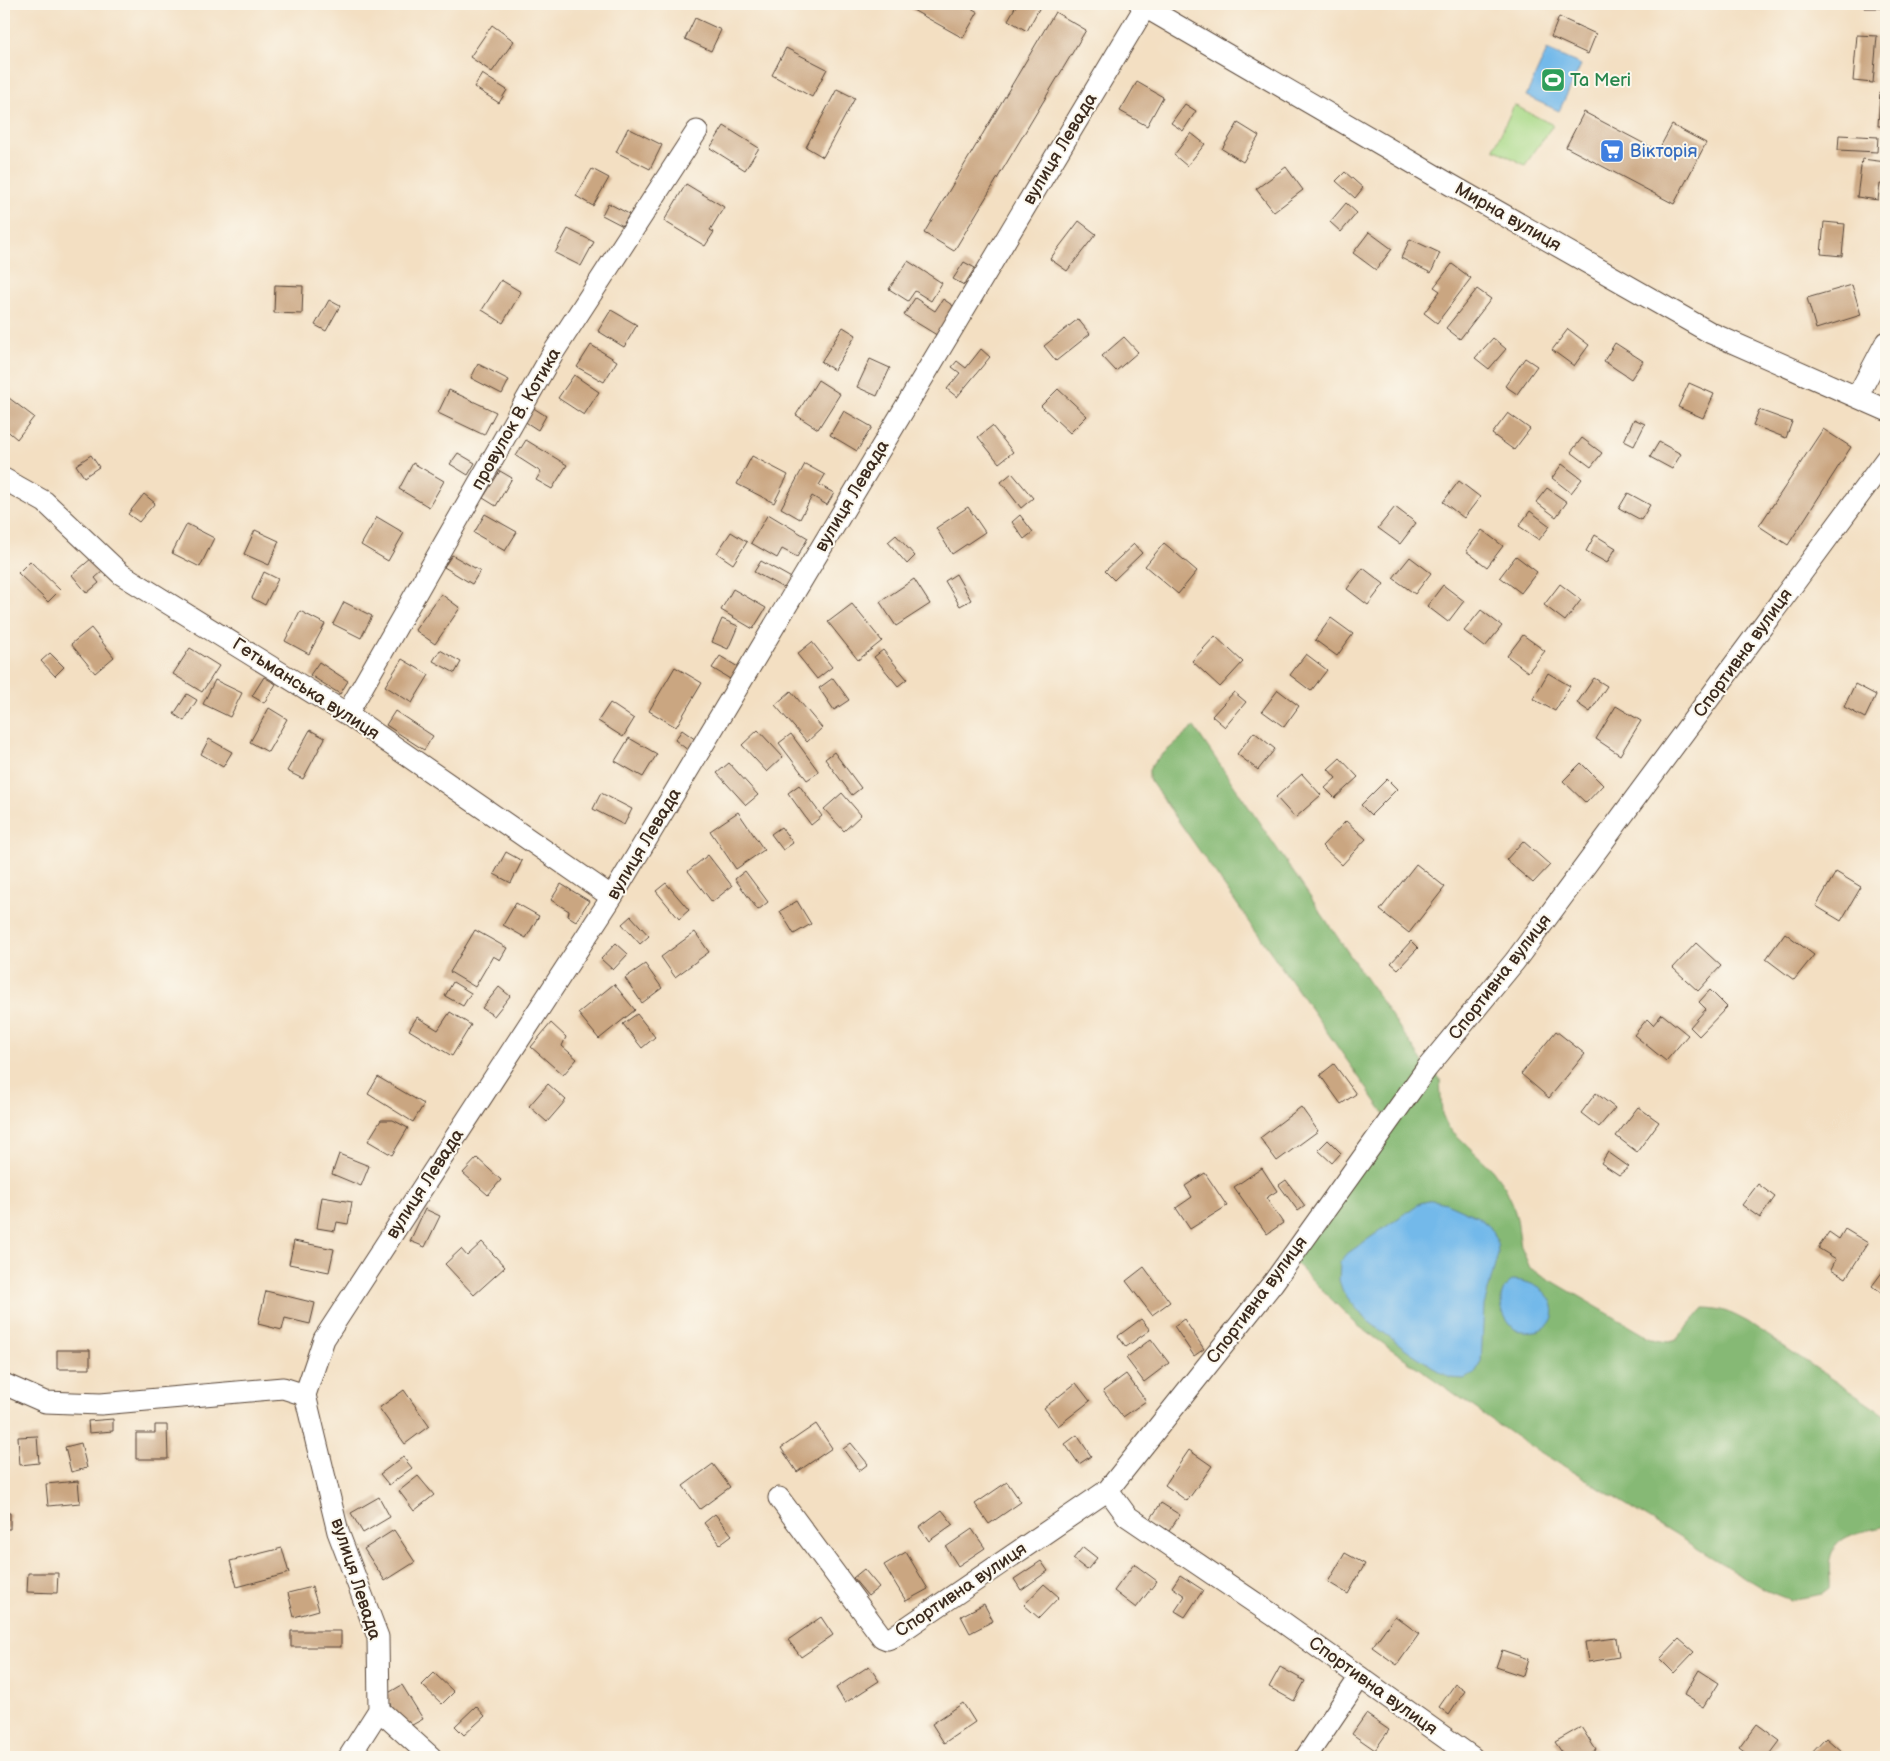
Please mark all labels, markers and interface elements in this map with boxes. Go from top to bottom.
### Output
sports icon: Ta Meri [1540,67,1566,93]
place label: Ta Meri [1570,70,1631,91]
street label: вулиця Левада [1018,89,1102,209]
supermarket icon: Вікторія [1599,138,1625,164]
place label: Вікторія [1630,141,1697,162]
street label: Мирна вулиця [1451,178,1565,256]
street label: провулок В. Котика [467,344,565,494]
street label: вулиця Левада [810,436,894,556]
street label: Спортивна вулиця [1689,585,1797,721]
street label: Гетьманська вулиця [229,634,383,744]
street label: вулиця Левада [602,784,686,904]
street label: Спортивна вулиця [1444,910,1556,1044]
street label: вулиця Левада [382,1125,468,1243]
street label: Спортивна вулиця [1202,1232,1312,1368]
street label: вулиця Левада [326,1516,386,1643]
street label: Спортивна вулиця [891,1538,1031,1642]
street label: Спортивна вулиця [1305,1632,1441,1740]

